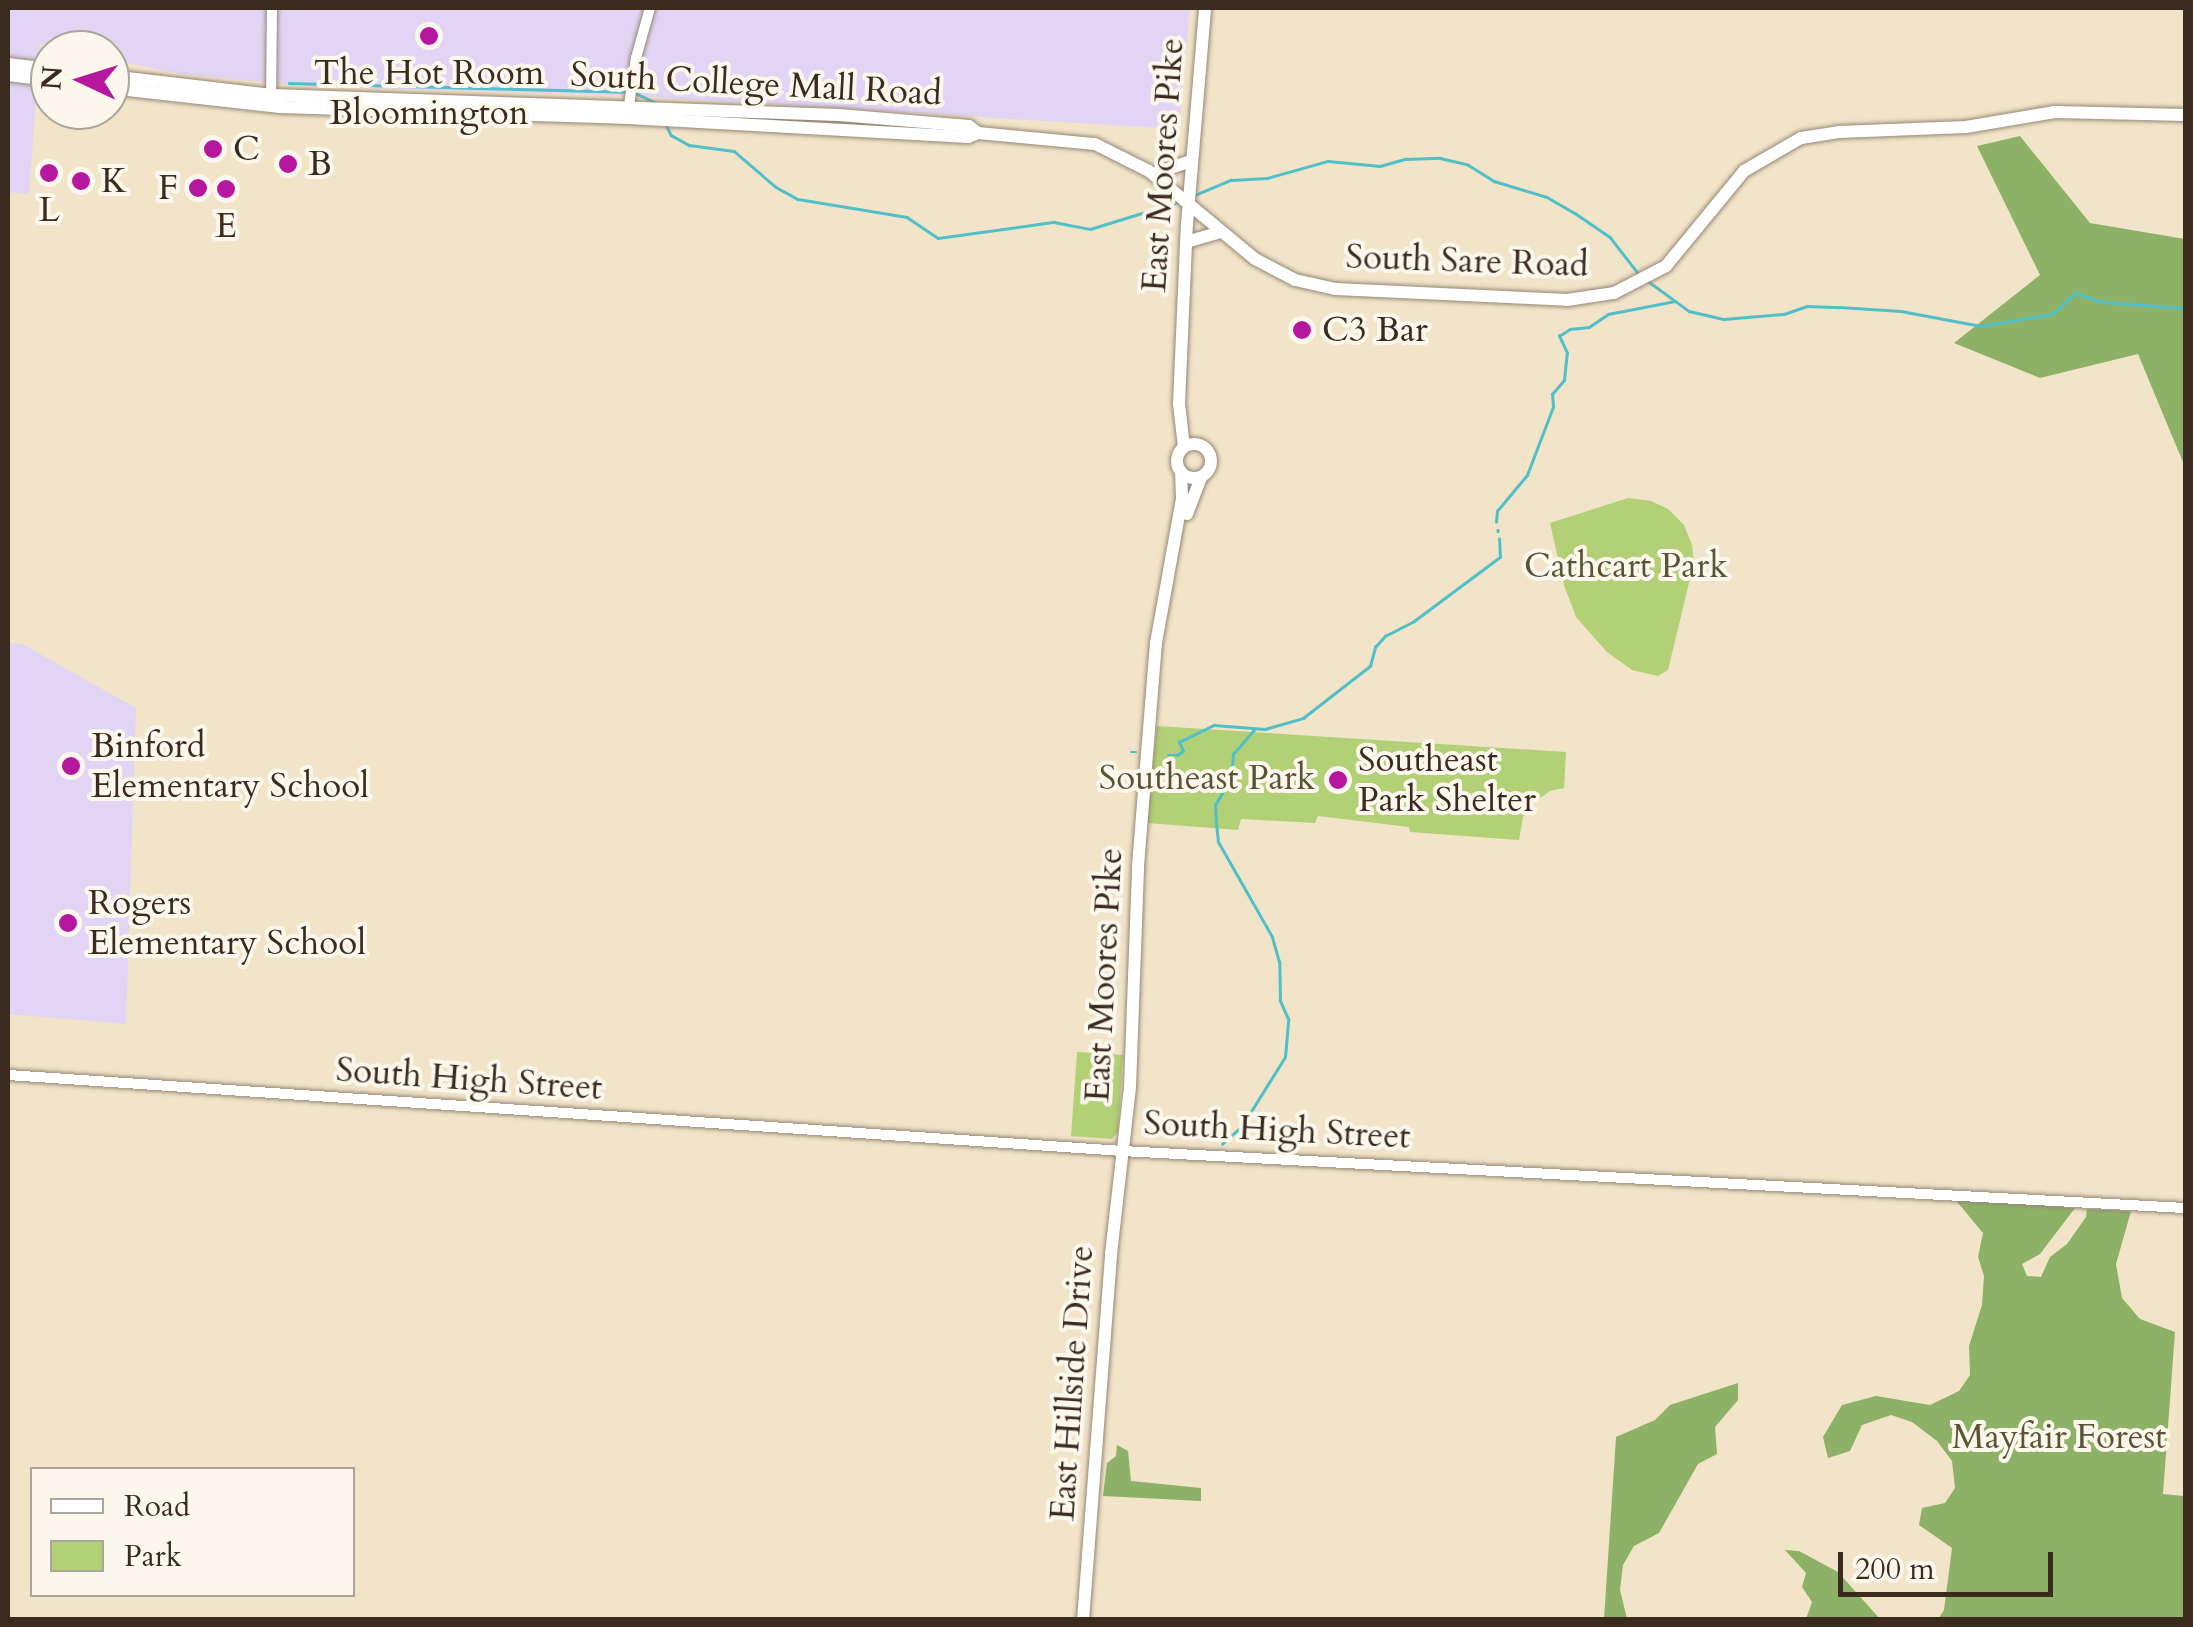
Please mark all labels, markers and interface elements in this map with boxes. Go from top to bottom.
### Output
marker: The Hot Room Bloomington [418,25,440,47]
north arrow [30,30,130,130]
street label: East Moores Pike [1133,37,1193,293]
place label: The Hot Room Bloomington [314,52,544,134]
street label: South College Mall Road [569,53,943,115]
text: N [32,65,72,91]
place label: C [233,128,260,170]
marker: C [202,138,224,160]
place label: B [308,143,332,185]
marker: B [277,153,299,175]
place label: K [101,160,127,202]
marker: L [38,162,60,184]
place label: F [158,167,178,209]
marker: K [70,170,92,192]
marker: F [187,177,209,199]
marker: E [215,178,237,200]
place label: L [38,189,60,231]
place label: E [215,205,237,247]
street label: South Sare Road [1345,236,1589,286]
place label: C3 Bar [1322,309,1428,351]
marker: C3 Bar [1291,319,1313,341]
park label: Cathcart Park [1524,545,1728,587]
place label: Binford Elementary School [91,725,369,807]
place label: Southeast Park Shelter [1358,739,1536,821]
marker: Binford Elementary School [60,755,82,777]
park label: Southeast Park [1099,757,1315,799]
marker: Southeast Park Shelter [1327,769,1349,791]
street label: East Moores Pike [1076,847,1132,1103]
place label: Rogers Elementary School [88,882,366,964]
marker: Rogers Elementary School [57,912,79,934]
street label: South High Street [334,1049,604,1109]
street label: South High Street [1143,1102,1411,1158]
street label: East Hillside Drive [1041,1244,1103,1522]
park label: Mayfair Forest [1952,1416,2166,1458]
legend [30,1467,355,1597]
text: Road [124,1486,190,1527]
scale bar [1843,1532,2058,1594]
text: Park [124,1536,182,1577]
text: 200 m [1855,1549,1935,1590]

